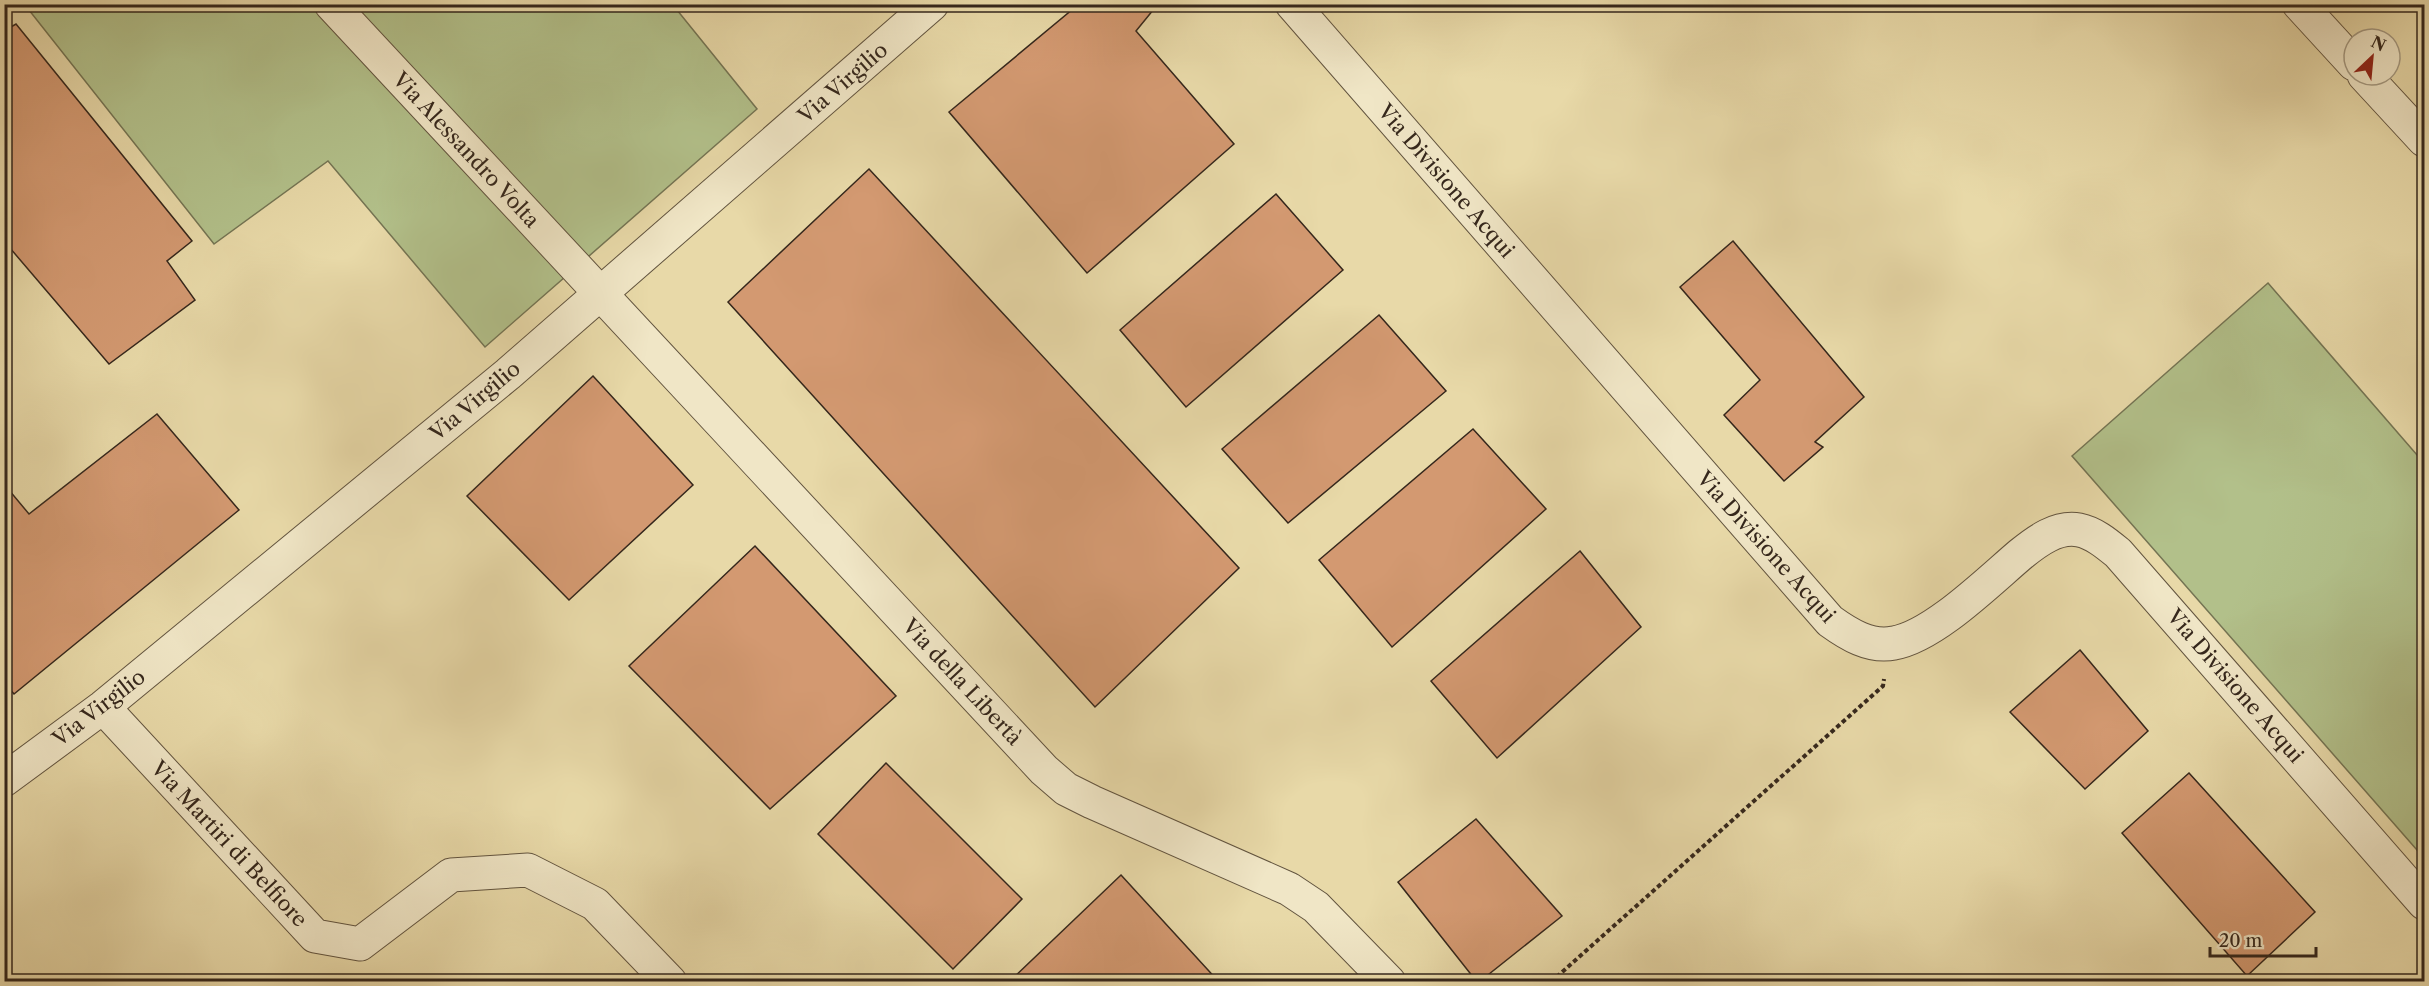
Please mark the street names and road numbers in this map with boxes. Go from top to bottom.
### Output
street label: Via Virgilio [792,37,893,129]
street label: Via Alessandro Volta [387,66,545,233]
street label: Via Divisione Acqui [1372,98,1520,263]
street label: Via Virgilio [424,356,525,446]
street label: Via Divisione Acqui [1691,465,1841,628]
street label: Via Divisione Acqui [2161,603,2309,768]
street label: Via della Libertà [897,613,1028,751]
street label: Via Virgilio [47,664,150,752]
street label: Via Martiri di Belfiore [145,755,313,932]

